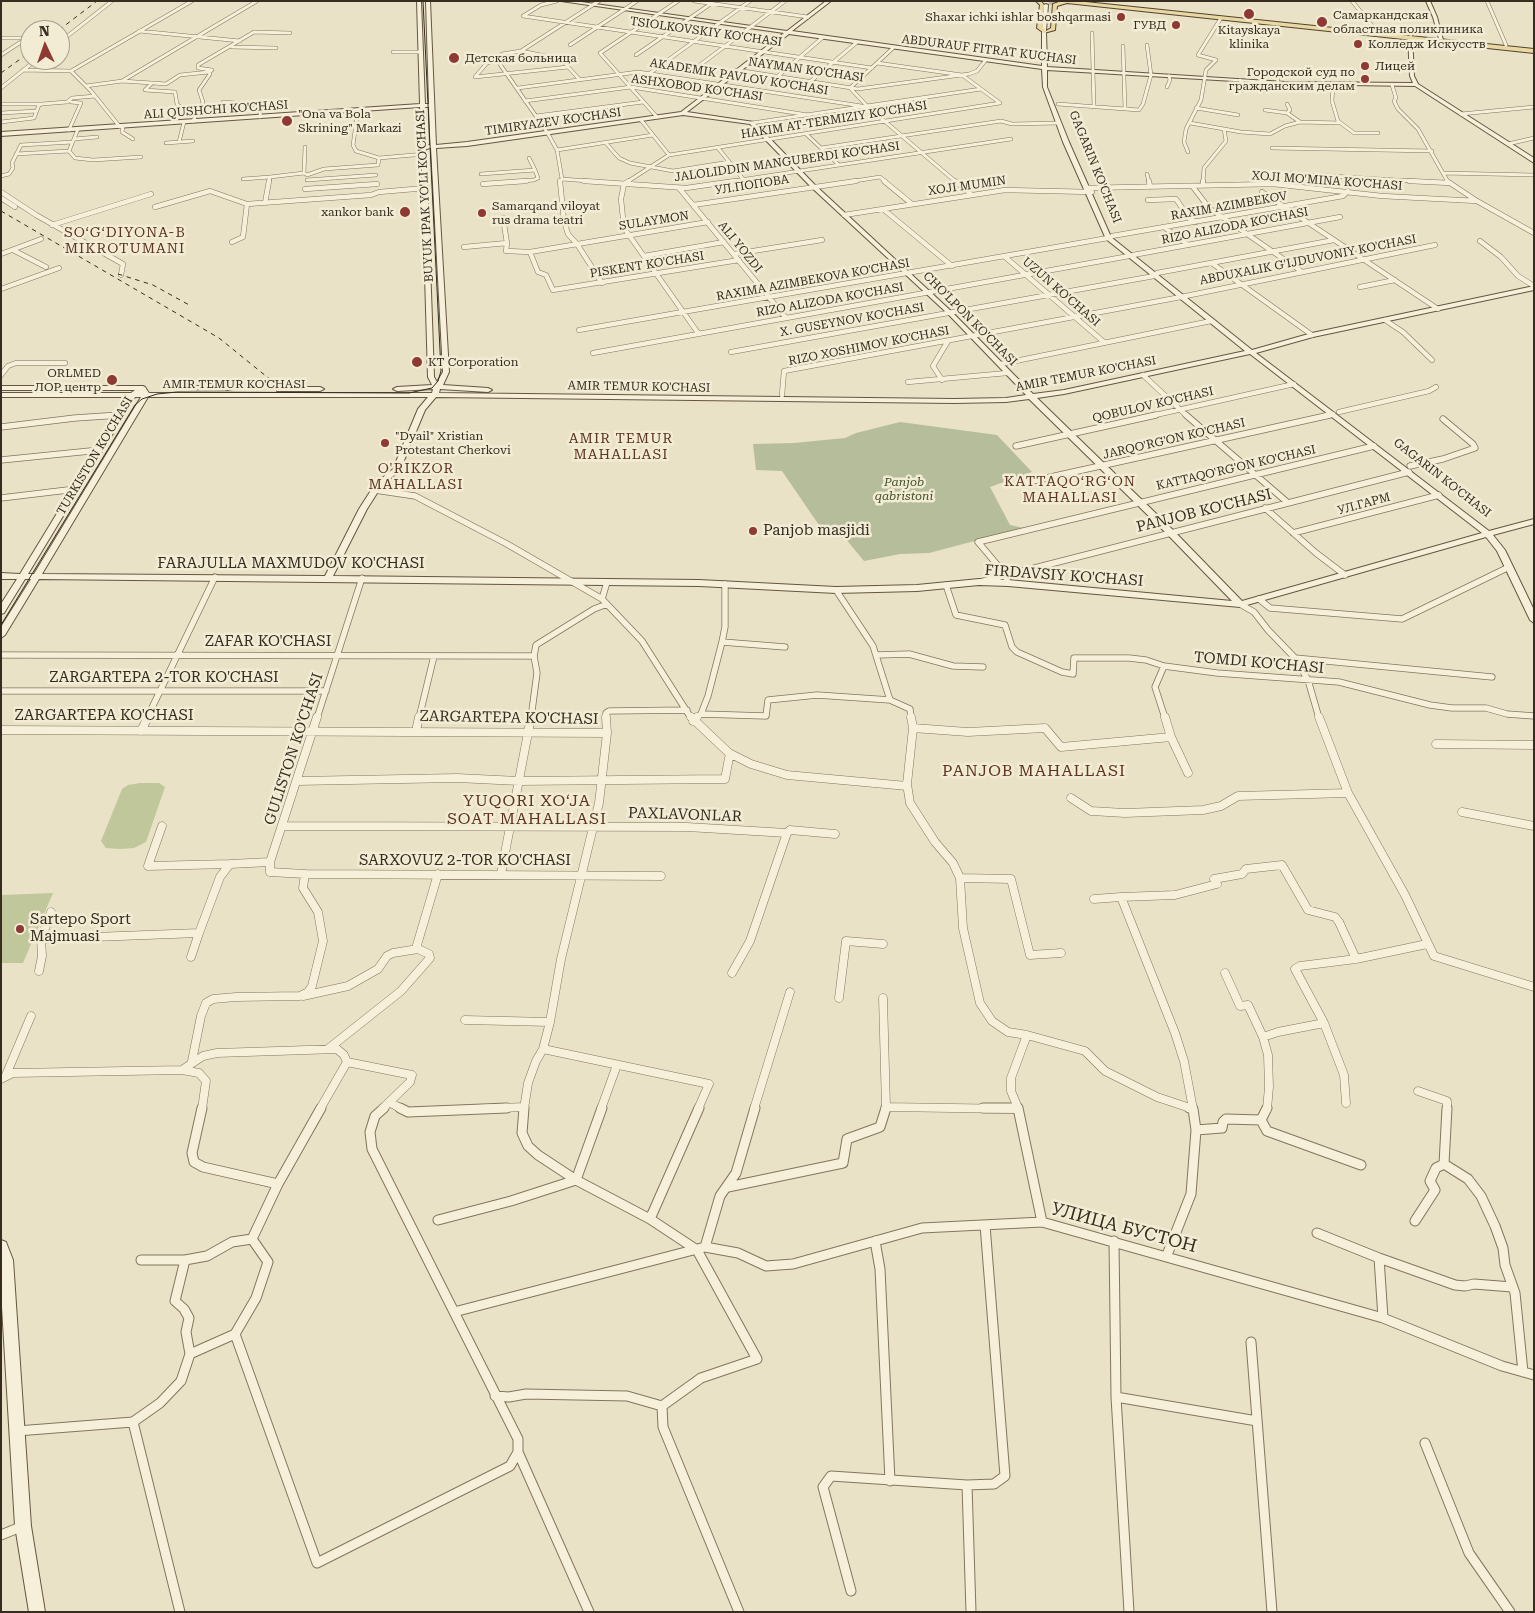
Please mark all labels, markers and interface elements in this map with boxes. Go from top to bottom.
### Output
marker: Kitayskaya klinika [1242,7,1256,21]
place label: Самаркандская областная поликлиника [1333,8,1483,36]
place label: Shaxar ichki ishlar boshqarmasi [925,10,1111,24]
marker: Shaxar ichki ishlar boshqarmasi [1115,11,1127,23]
street label: TSIOLKOVSKIY KO'CHASI [629,14,783,50]
marker: Самаркандская областная поликлиника [1315,15,1329,29]
place label: ГУВД [1133,18,1166,32]
marker: ГУВД [1170,19,1182,31]
north arrow [20,20,70,70]
text: N [38,23,50,39]
place label: Kitayskaya klinika [1218,23,1280,51]
street label: ABDURAUF FITRAT KUCHASI [901,32,1077,68]
place label: Колледж Искусств [1368,37,1486,51]
marker: Колледж Искусств [1352,38,1364,50]
marker: Детская больница [447,51,461,65]
place label: Детская больница [465,51,577,65]
street label: NAYMAN KO'CHASI [747,55,865,85]
street label: AKADEMIK PAVLOV KO'CHASI [649,56,829,98]
place label: Лицей [1375,59,1415,73]
marker: Лицей [1359,60,1371,72]
place label: Городской суд по гражданским делам [1229,65,1355,93]
street label: ASHXOBOD KO'CHASI [630,72,764,104]
marker: Городской суд по гражданским делам [1359,73,1371,85]
street label: ALI QUSHCHI KO'CHASI [143,98,289,122]
street label: HAKIM AT-TERMIZIY KO'CHASI [740,98,928,142]
street label: TIMIRYAZEV KO'CHASI [484,105,622,139]
place label: "Ona va Bola Skrining" Markazi [298,107,402,135]
street label: BUYUK IPAK YO'LI KO'CHASI [413,109,437,283]
street label: GAGARIN KO'CHASI [1066,109,1124,225]
marker: "Ona va Bola Skrining" Markazi [280,114,294,128]
street label: JALOLIDDIN MANGUBERDI KO'CHASI [673,139,901,185]
street label: XOJI MO'MINA KO'CHASI [1251,169,1403,193]
street label: УЛ.ПОПОВА [714,172,790,198]
street label: XOJI MUMIN [927,173,1007,199]
street label: RAXIM AZIMBEKOV [1170,189,1288,223]
place label: Samarqand viloyat rus drama teatri [492,199,600,227]
place label: xankor bank [321,205,394,219]
marker: xankor bank [398,205,412,219]
street label: RIZO ALIZODA KO'CHASI [1160,205,1310,247]
marker: Samarqand viloyat rus drama teatri [476,207,488,219]
street label: SULAYMON [618,208,690,234]
street label: ALI YOZDI [715,218,765,276]
district label: SO‘G‘DIYONA-B MIKROTUMANI [62,225,188,258]
street label: ABDUXALIK G'IJDUVONIY KO'CHASI [1198,232,1418,288]
street label: PISKENT KO'CHASI [589,249,705,281]
street label: UZUN KO'CHASI [1019,254,1103,330]
street label: RAXIMA AZIMBEKOVA KO'CHASI [715,256,911,304]
street label: CHO'LPON KO'CHASI [920,269,1020,369]
street label: RIZO ALIZODA KO'CHASI [755,280,905,320]
street label: X. GUSEYNOV KO'CHASI [779,300,925,340]
street label: RIZO XOSHIMOV KO'CHASI [787,323,951,369]
street label: AMIR TEMUR KO'CHASI [1015,353,1157,395]
marker: KT Corporation [410,355,424,369]
place label: KT Corporation [428,355,518,369]
place label: ORLMED ЛОР центр [34,366,101,394]
marker: ORLMED ЛОР центр [105,373,119,387]
street label: AMIR TEMUR KO'CHASI [163,377,305,391]
street label: AMIR TEMUR KO'CHASI [567,379,711,395]
street label: QOBULOV KO'CHASI [1091,384,1215,426]
street label: TURKISTON KO'CHASI [54,394,136,518]
street label: JARQO'RG'ON KO'CHASI [1101,416,1247,462]
place label: "Dyail" Xristian Protestant Cherkovi [395,429,511,457]
district label: AMIR TEMUR MAHALLASI [568,431,674,464]
street label: GAGARIN KO'CHASI [1390,435,1494,521]
marker: "Dyail" Xristian Protestant Cherkovi [379,437,391,449]
street label: KATTAQO'RG'ON KO'CHASI [1155,443,1317,493]
district label: O'RIKZOR MAHALLASI [367,461,465,494]
district label: KATTAQO‘RG‘ON MAHALLASI [1002,474,1138,507]
park label: Panjob qabristoni [875,475,933,503]
street label: PANJOB KO'CHASI [1134,485,1274,537]
street label: УЛ.ГАРМ [1336,490,1392,518]
place label: Panjob masjidi [763,522,870,540]
marker: Panjob masjidi [747,525,759,537]
street label: FARAJULLA MAXMUDOV KO'CHASI [157,555,425,573]
street label: FIRDAVSIY KO'CHASI [984,561,1144,591]
street label: ZAFAR KO'CHASI [205,633,331,651]
street label: TOMDI KO'CHASI [1193,648,1325,678]
street label: ZARGARTEPA 2-TOR KO'CHASI [49,669,279,687]
street label: GULISTON KO'CHASI [261,671,327,827]
street label: ZARGARTEPA KO'CHASI [14,707,194,725]
street label: ZARGARTEPA KO'CHASI [419,707,599,729]
district label: PANJOB MAHALLASI [940,761,1128,781]
district label: YUQORI XO‘JA SOAT MAHALLASI [445,791,609,829]
street label: PAXLAVONLAR [628,804,742,826]
street label: SARXOVUZ 2-TOR KO'CHASI [359,852,571,870]
place label: Sartepo Sport Majmuasi [30,911,131,946]
marker: Sartepo Sport Majmuasi [14,923,26,935]
street label: УЛИЦА БУСТОН [1049,1198,1199,1258]

